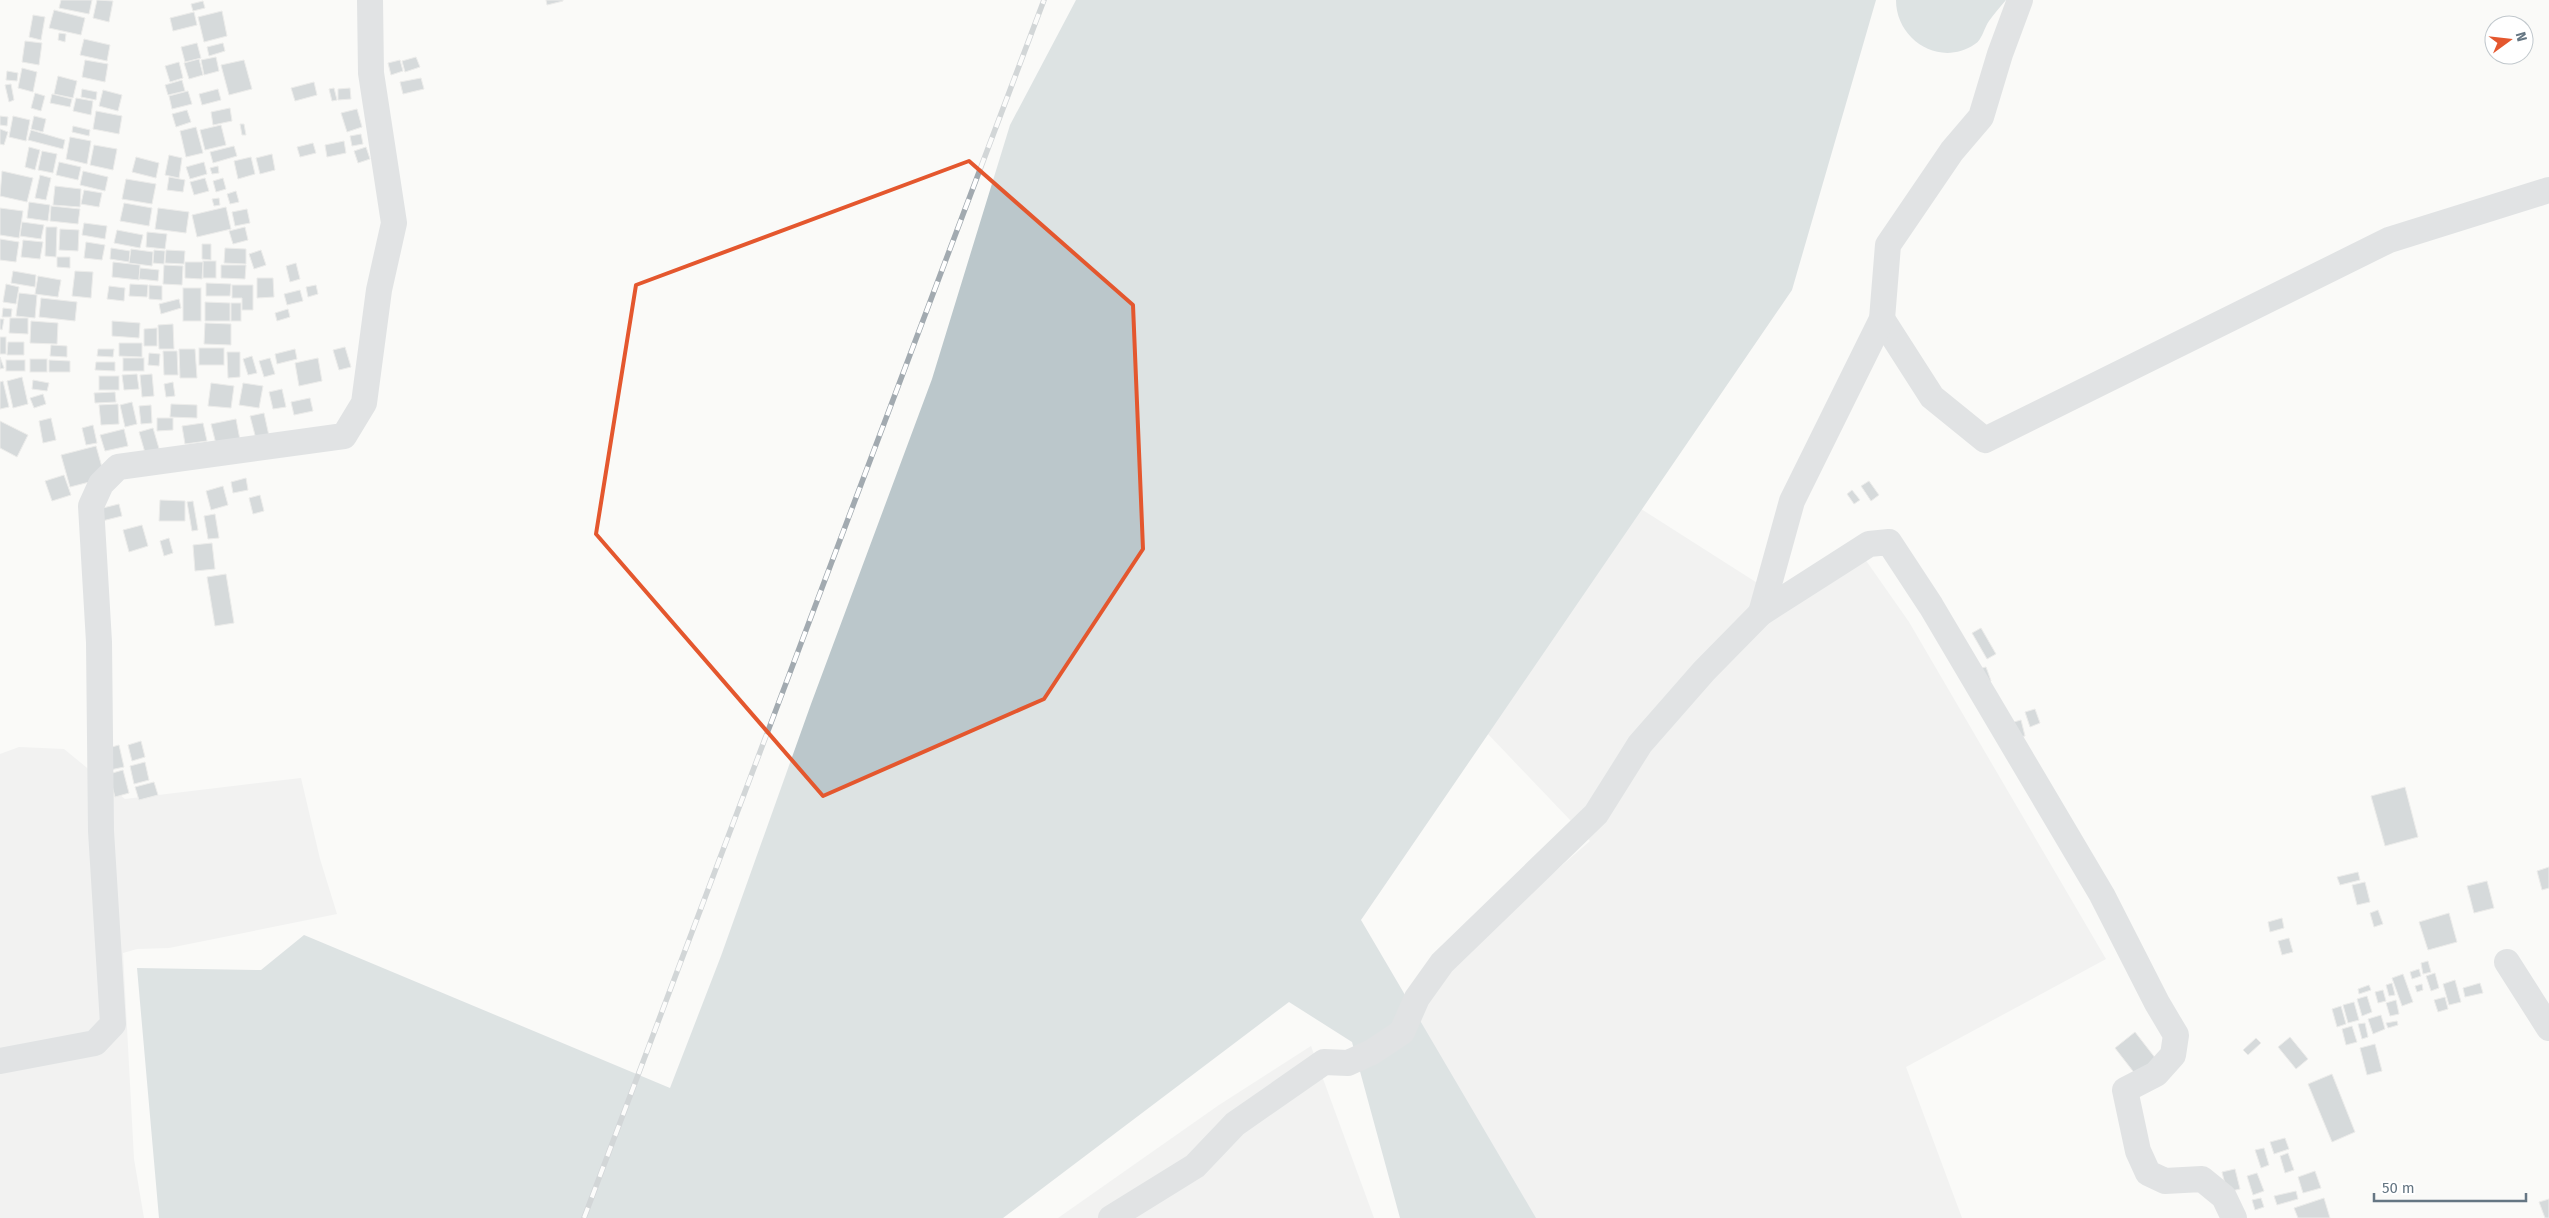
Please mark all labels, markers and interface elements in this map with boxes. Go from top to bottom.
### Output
north arrow [2484,15,2534,65]
text: N [2512,30,2530,43]
scale bar [2374,1170,2526,1202]
text: 50 m [2382,1179,2415,1197]

